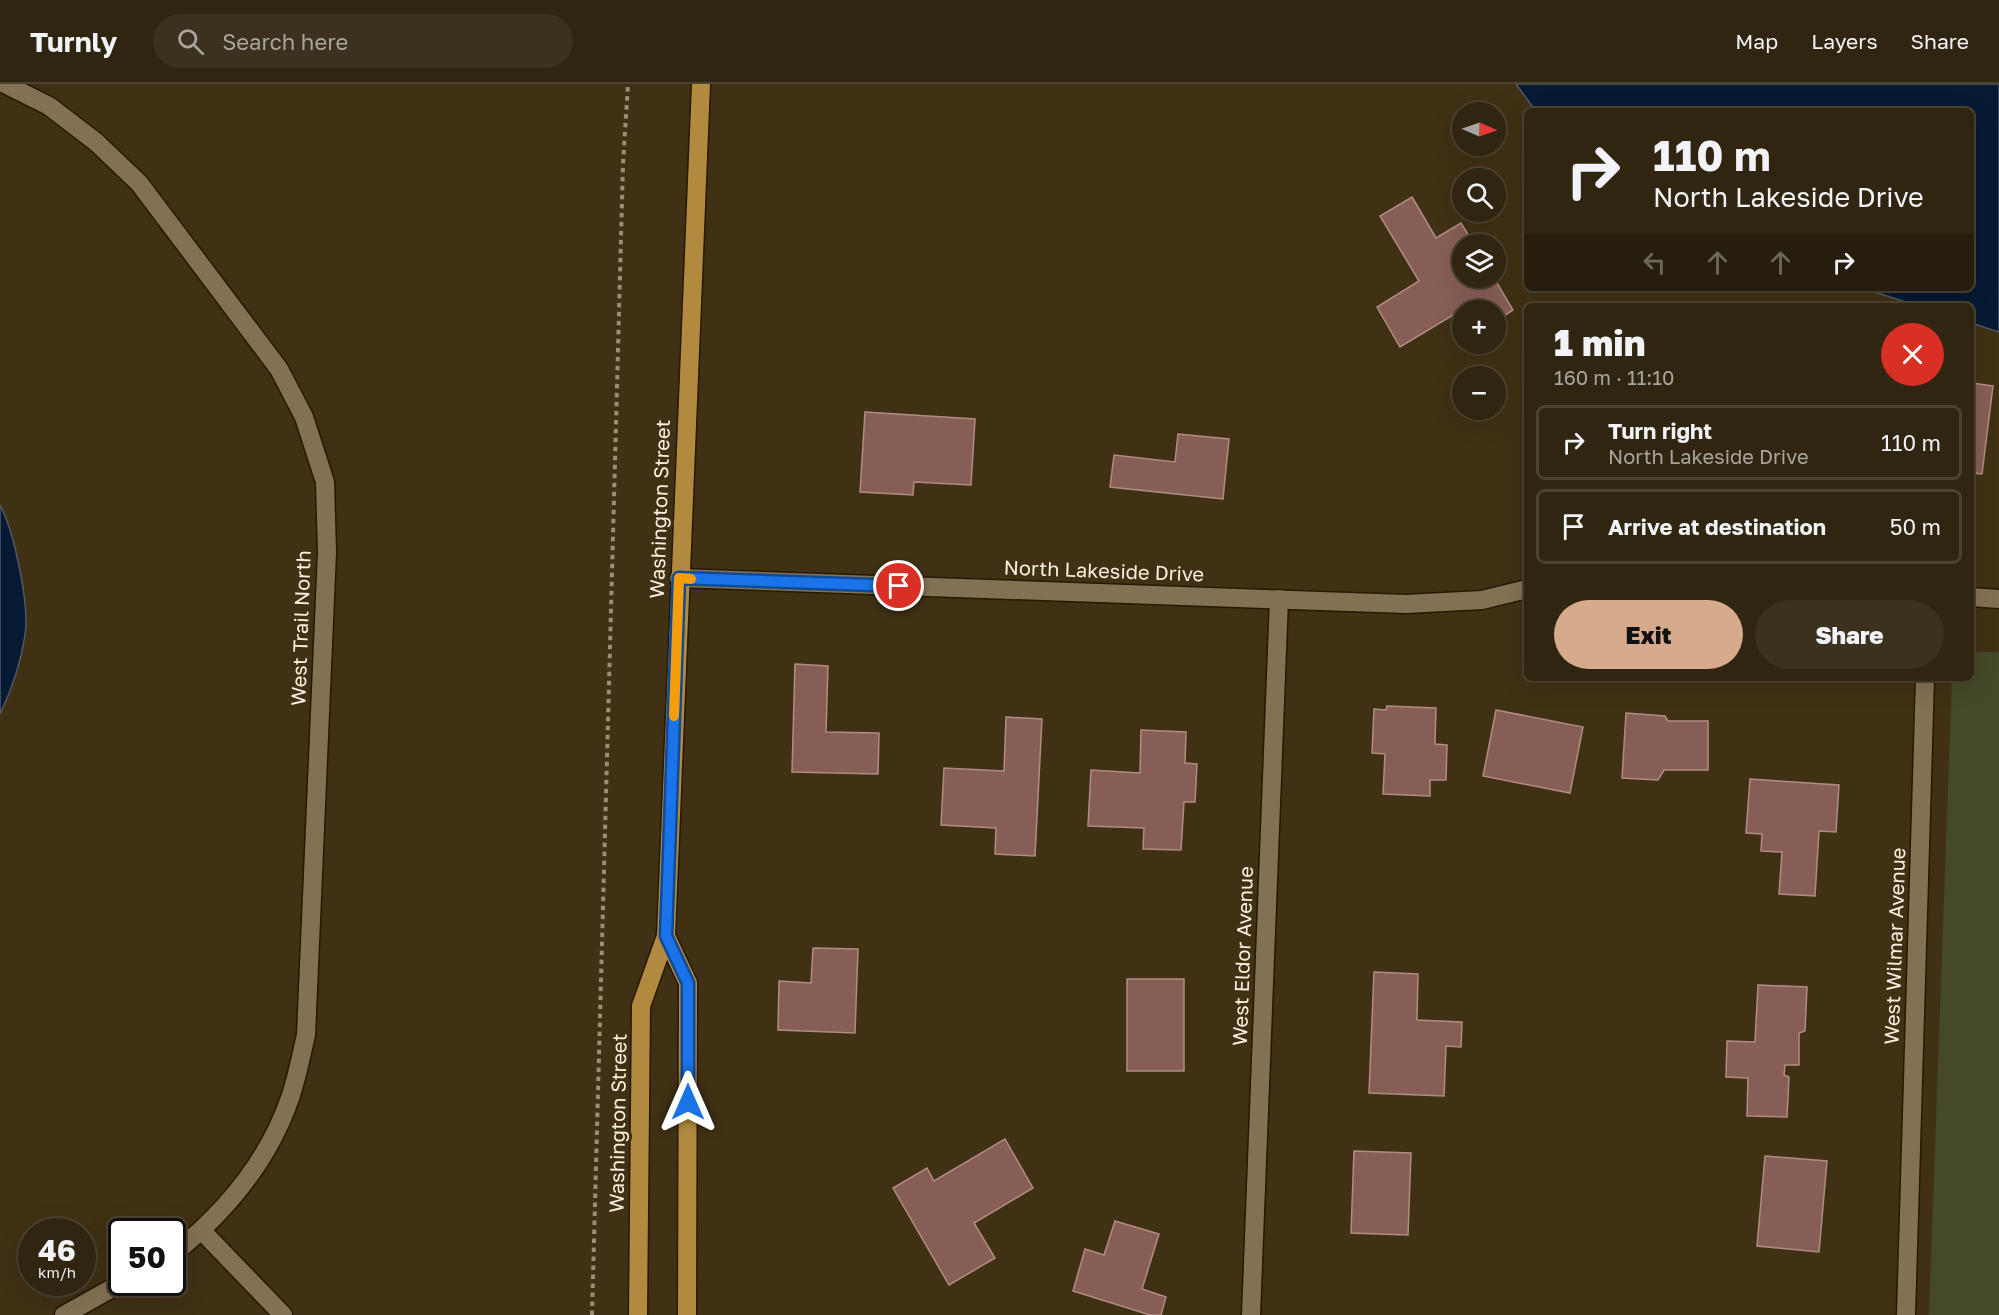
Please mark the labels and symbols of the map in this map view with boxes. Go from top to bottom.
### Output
north arrow [1452,102,1506,156]
street label: Washington Street [644,419,674,599]
street label: West Trail North [285,550,315,706]
street label: North Lakeside Drive [1003,555,1205,585]
pin [873,560,924,611]
street label: West Wilmar Avenue [1879,847,1909,1045]
street label: West Eldor Avenue [1227,866,1257,1046]
street label: Washington Street [603,1033,631,1213]
position arrow [656,1070,720,1134]
speed limit sign: 50 [108,1218,186,1296]

